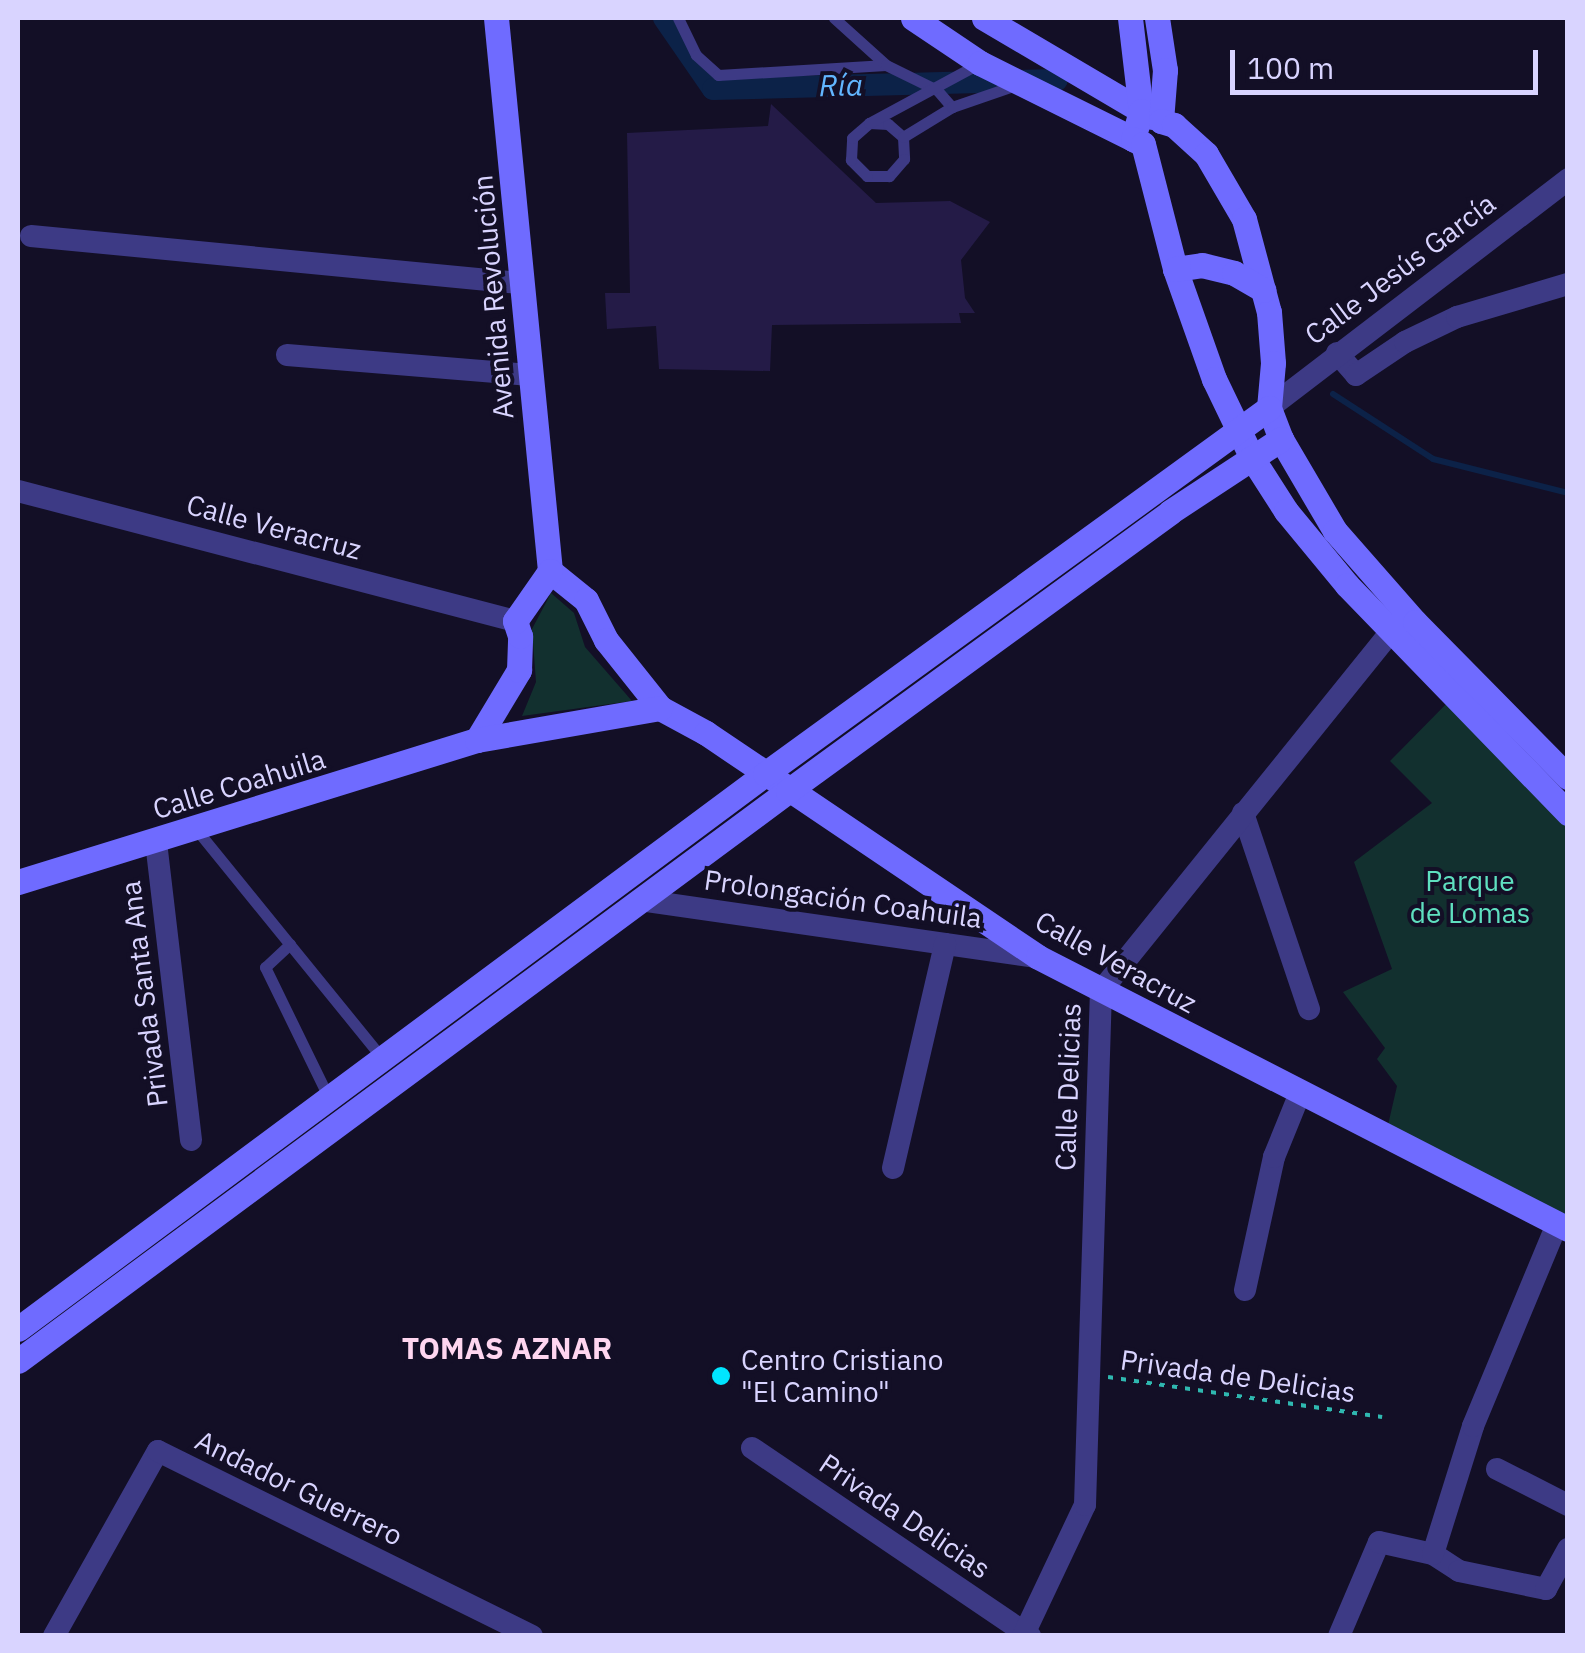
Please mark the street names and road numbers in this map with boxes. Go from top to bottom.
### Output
street label: Avenida Revolución [466,173,520,421]
street label: Calle Jesús García [1298,187,1502,351]
street label: Calle Veracruz [183,488,365,566]
street label: Calle Coahuila [149,742,329,826]
street label: Prolongación Coahuila [702,863,984,935]
street label: Privada Santa Ana [113,879,175,1109]
street label: Calle Veracruz [1029,904,1203,1020]
street label: Calle Delicias [1048,1003,1088,1171]
street label: Privada de Delicias [1118,1343,1358,1409]
street label: Andador Guerrero [190,1423,408,1553]
street label: Privada Delicias [813,1447,997,1585]

